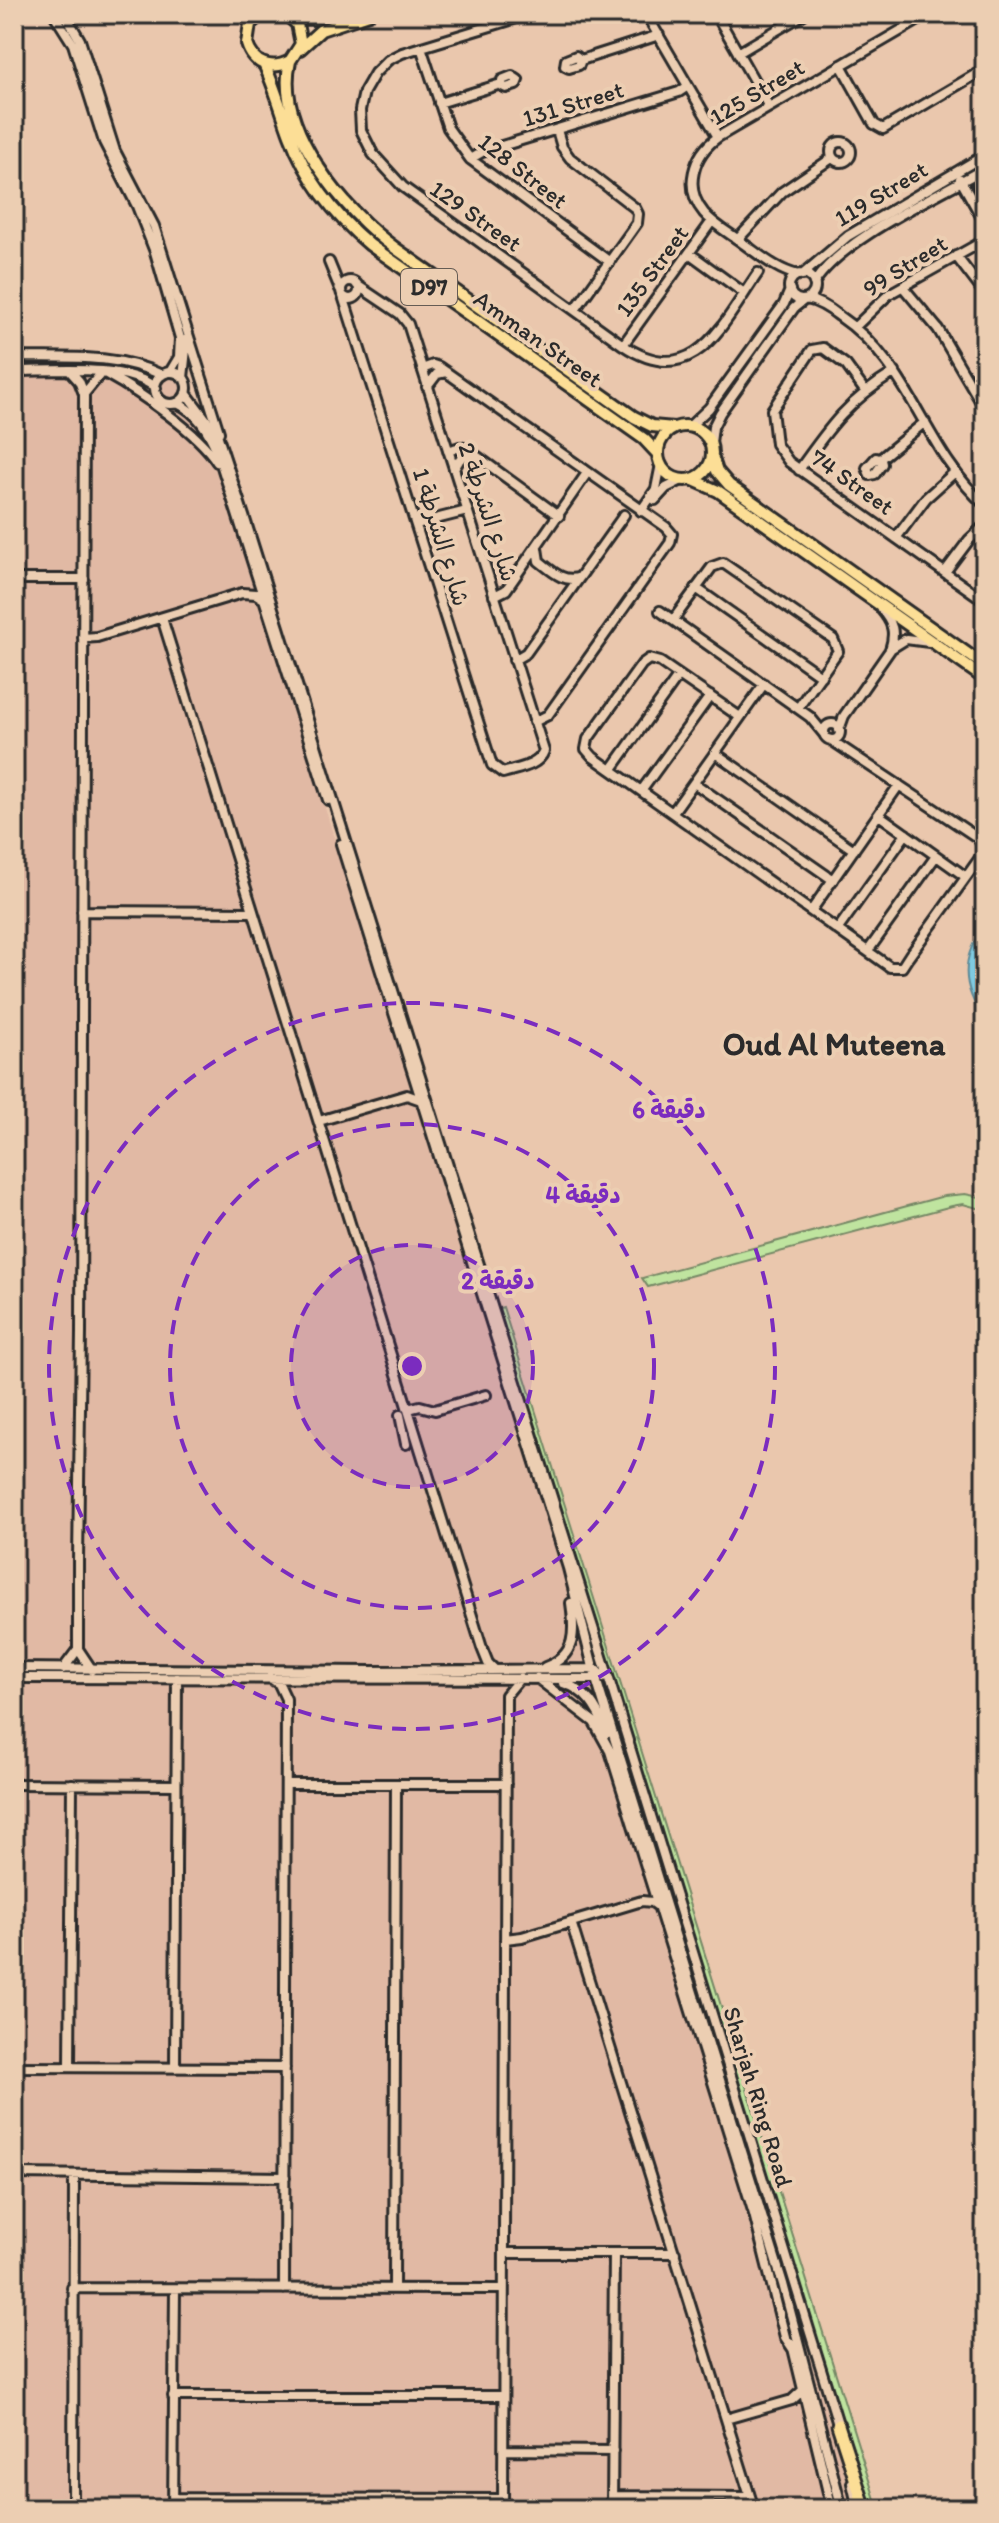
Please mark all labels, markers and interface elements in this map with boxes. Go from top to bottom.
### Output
street label: 125 Street [704,52,809,131]
street label: 131 Street [519,74,627,133]
street label: 128 Street [473,127,574,215]
street label: 119 Street [829,154,933,233]
street label: 129 Street [425,174,528,258]
street label: 135 Street [609,219,694,322]
street label: 99 Street [857,228,952,303]
road number: D97 [401,269,457,305]
street label: Amman Street [469,284,608,393]
street label: شارع الشرطة 2 [449,439,525,586]
street label: 74 Street [805,442,900,521]
street label: شارع الشرطة 1 [404,464,476,610]
district label: Oud Al Muteena [723,1025,946,1063]
text: 6 دقيقة [632,1095,706,1124]
text: 4 دقيقة [545,1180,621,1209]
text: 2 دقيقة [461,1266,535,1295]
centre of rings [398,1352,426,1380]
street label: Sharjah Ring Road [717,2003,800,2191]

